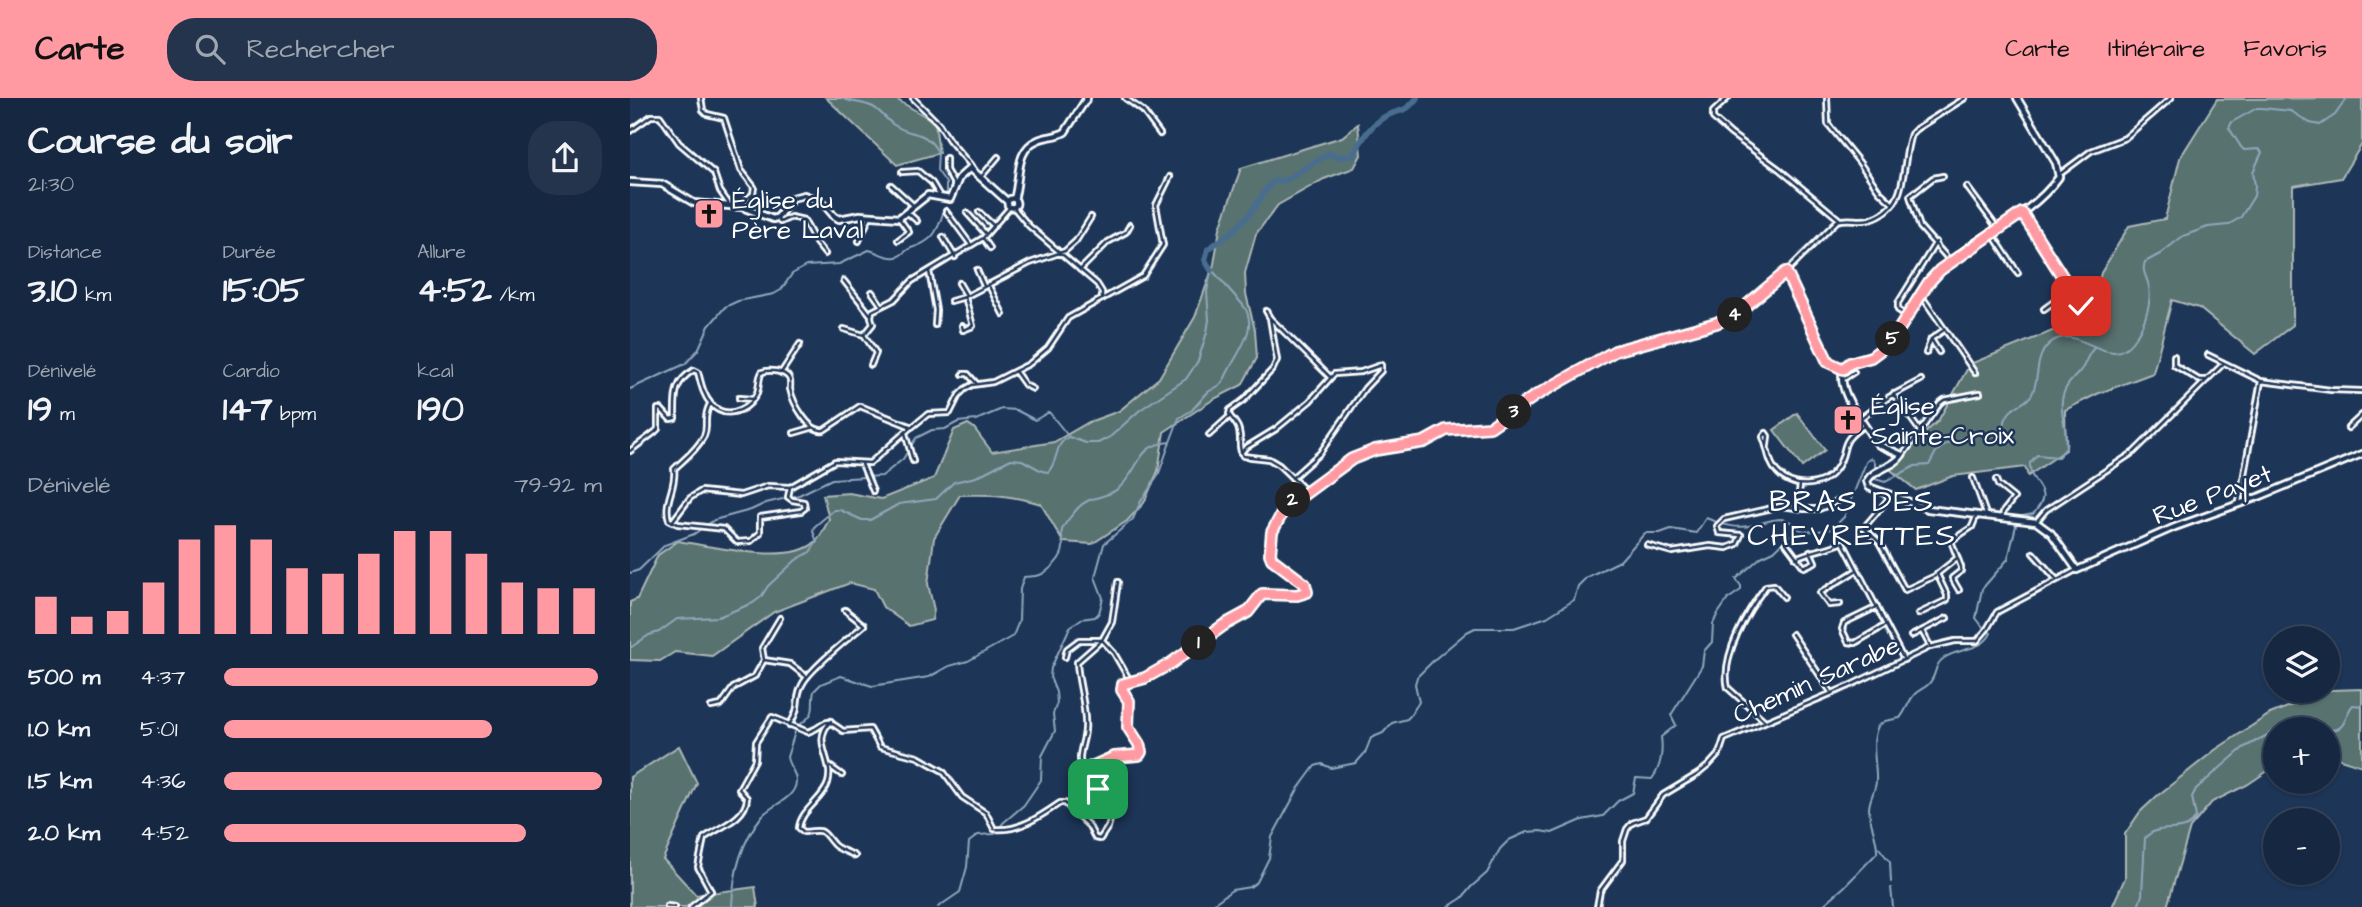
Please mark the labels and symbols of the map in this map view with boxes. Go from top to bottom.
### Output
place label: Église du Père Laval [732,182,864,248]
church icon: Église du Père Laval [692,197,726,231]
pin [2051,276,2111,336]
pin: 4 [1718,298,1752,332]
pin: 5 [1876,322,1910,356]
place label: Église Sainte-Croix [1871,388,2015,454]
pin: 3 [1496,394,1532,430]
church icon: Église Sainte-Croix [1831,403,1865,437]
street label: Rue Payet [2148,456,2278,536]
district label: BRAS DES CHEVRETTES [1747,481,1957,557]
pin: 2 [1276,482,1310,518]
pin: 1 [1182,626,1216,660]
street label: Chemin Sarabe [1727,627,1906,733]
pin [1068,759,1128,819]

